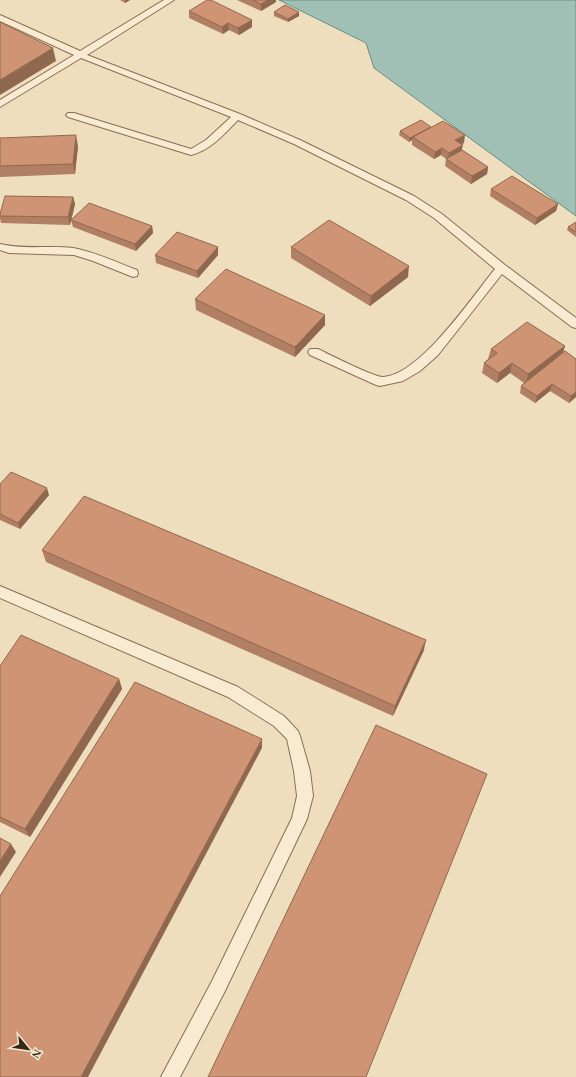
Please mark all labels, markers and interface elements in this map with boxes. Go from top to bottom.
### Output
north arrow [8,1029,48,1069]
text: N [30,1047,44,1060]

